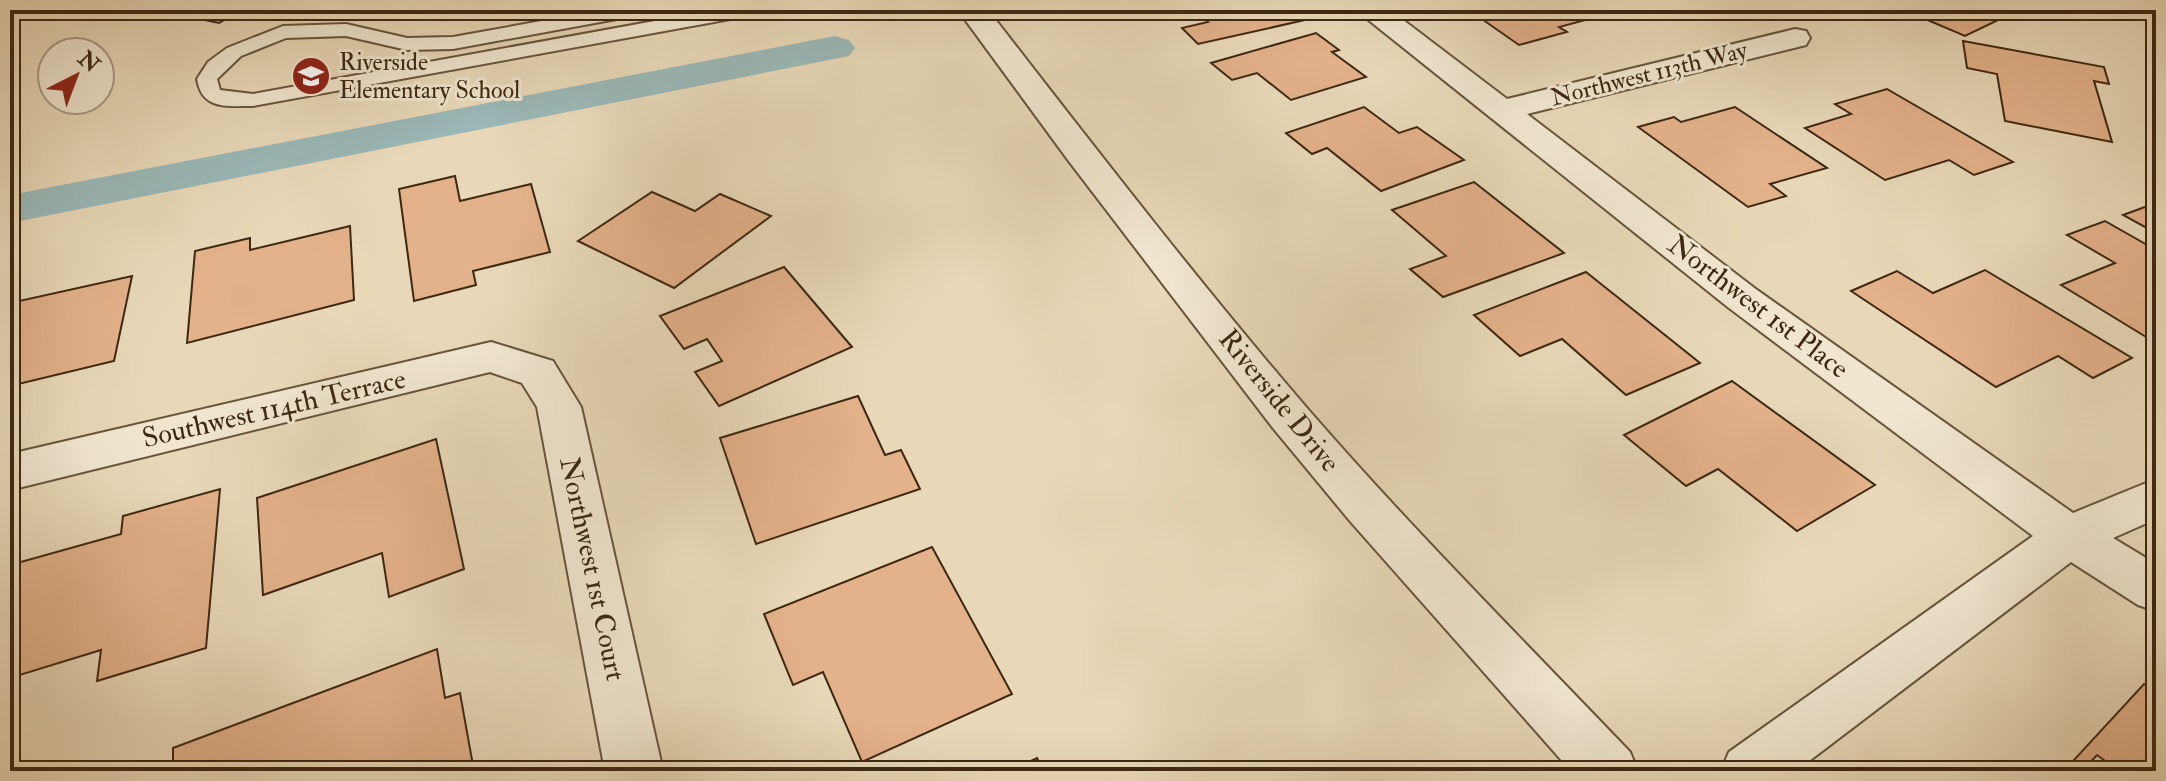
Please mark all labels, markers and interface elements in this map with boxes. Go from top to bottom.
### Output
street label: Northwest 113th Way [1547,34,1751,113]
north arrow [36,36,116,116]
text: N [71,44,106,79]
place label: Riverside Elementary School [339,47,520,106]
school or university icon: Riverside Elementary School [290,55,332,97]
street label: Northwest 1st Place [1661,228,1856,387]
street label: Riverside Drive [1211,322,1347,480]
street label: Southwest 114th Terrace [139,362,409,456]
street label: Northwest 1st Court [551,454,633,684]

